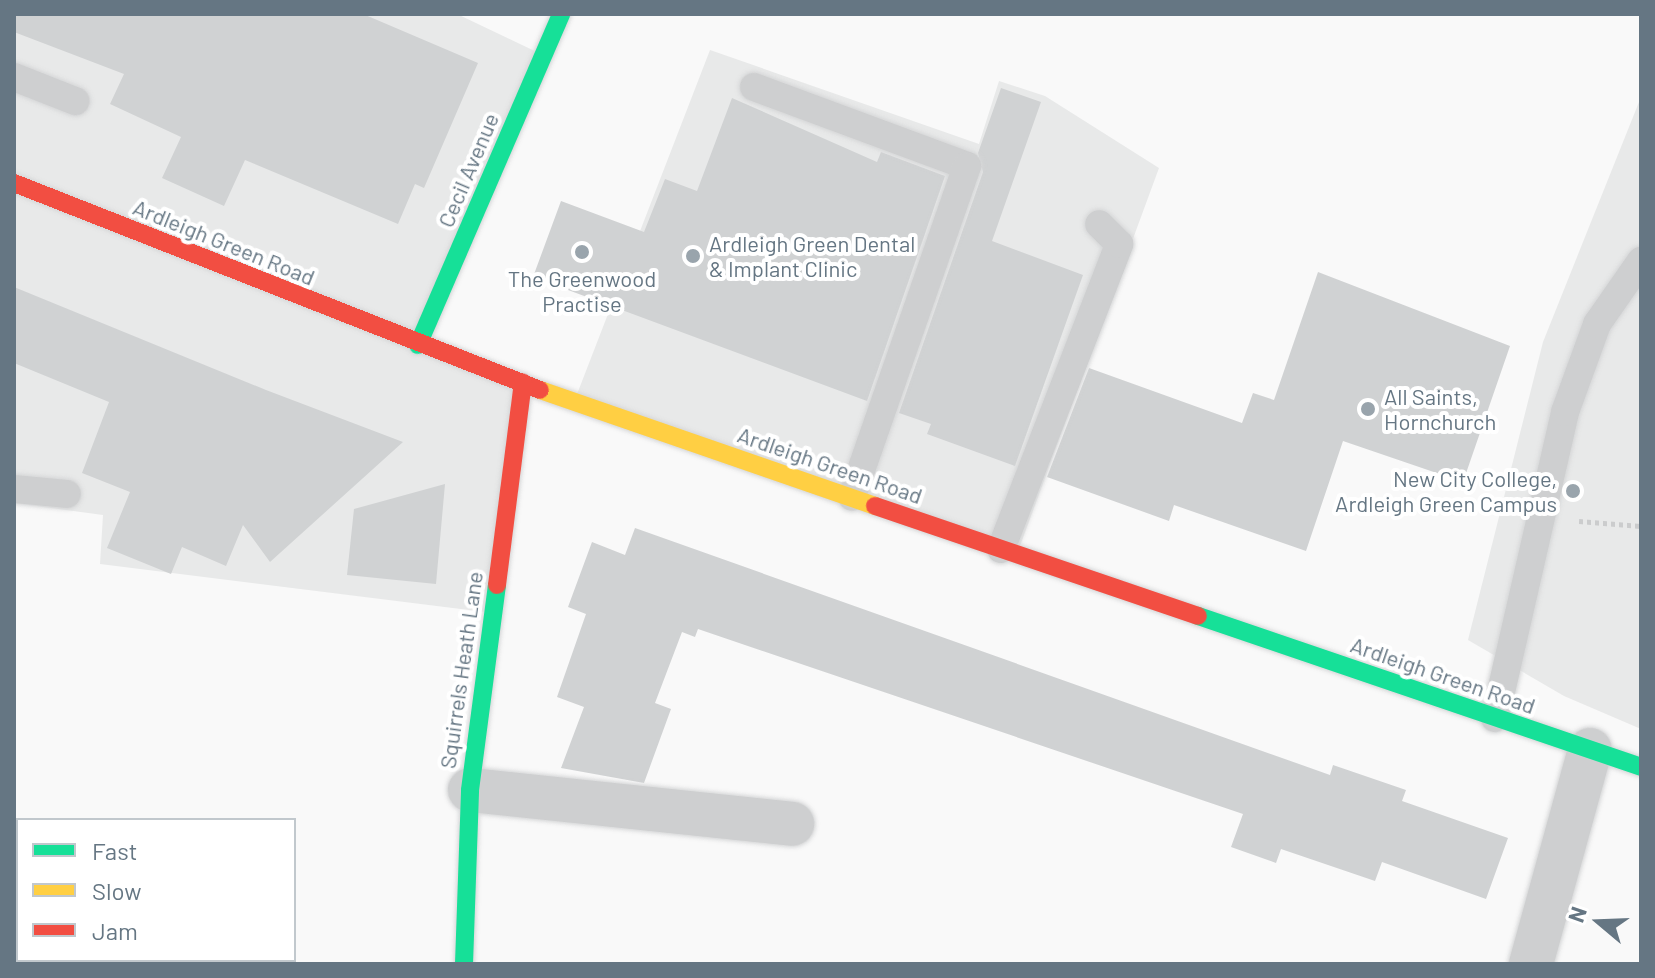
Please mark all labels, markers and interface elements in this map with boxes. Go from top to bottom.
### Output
street label: Cecil Avenue [432,109,504,231]
street label: Ardleigh Green Road [129,194,319,290]
place label: Ardleigh Green Dental & Implant Clinic [709,230,915,282]
marker: The Greenwood Practise [573,243,591,261]
marker: Ardleigh Green Dental & Implant Clinic [684,247,702,265]
place label: The Greenwood Practise [508,265,656,316]
place label: All Saints, Hornchurch [1384,383,1496,434]
marker: All Saints, Hornchurch [1359,400,1377,418]
street label: Ardleigh Green Road [734,421,926,509]
place label: New City College, Ardleigh Green Campus [1335,465,1557,516]
marker: New City College, Ardleigh Green Campus [1564,482,1582,500]
street label: Squirrels Heath Lane [434,570,488,770]
street label: Ardleigh Green Road [1347,631,1539,719]
legend [16,818,296,962]
text: Fast [92,836,137,865]
text: Slow [92,876,141,905]
north arrow [1559,882,1639,962]
text: N [1562,903,1591,925]
text: Jam [92,916,138,945]

